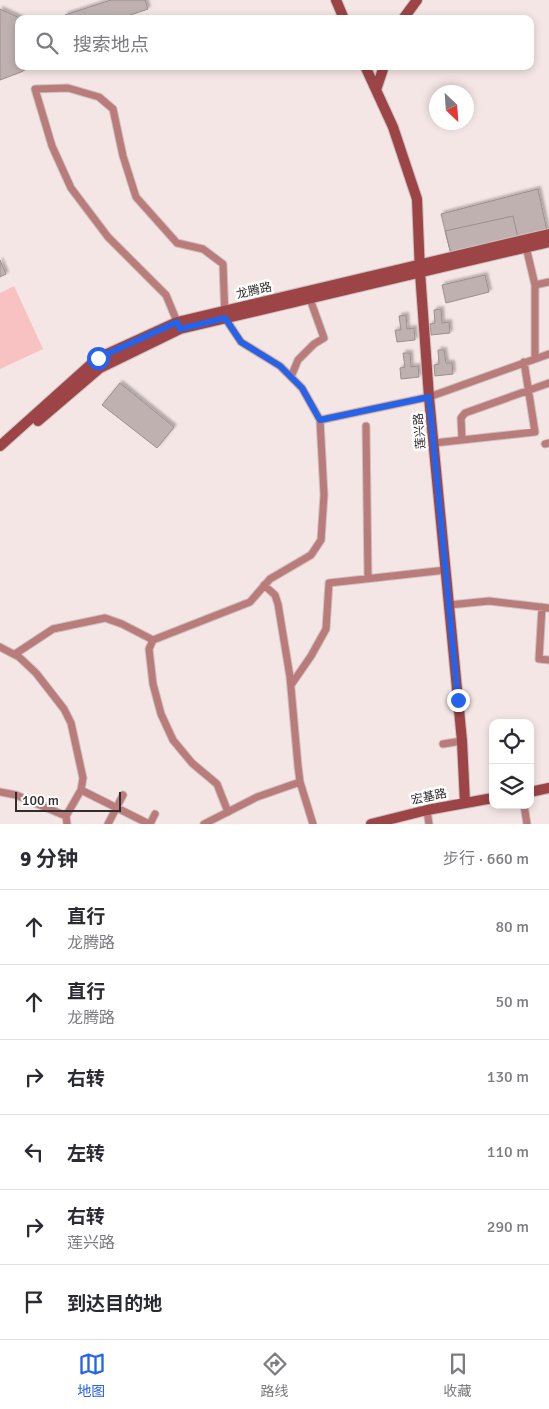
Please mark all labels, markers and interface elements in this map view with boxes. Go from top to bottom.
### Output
search box [15,15,534,70]
icon: search [33,29,61,57]
text: 搜索地点 [73,33,149,57]
north arrow [429,85,474,130]
street label: 龙腾路 [235,280,273,302]
route start [87,347,110,370]
street label: 莲兴路 [411,412,429,450]
route end [447,689,470,712]
map controls [489,719,534,809]
button: locate [489,719,534,764]
button: layers [489,764,534,809]
street label: 宏基路 [410,786,448,808]
scale bar [15,789,121,812]
text: 100 m [22,792,59,809]
text: 9 分钟 [20,846,78,872]
text: 步行 · 660 m [443,849,529,869]
text: 直行 [67,905,105,929]
icon: ahead [20,913,48,941]
text: 80 m [495,917,529,937]
text: 龙腾路 [67,933,115,953]
text: 直行 [67,980,105,1004]
icon: ahead [20,988,48,1016]
text: 50 m [495,992,529,1012]
text: 龙腾路 [67,1008,115,1028]
icon: right [20,1063,48,1091]
text: 右转 [67,1067,105,1091]
text: 130 m [487,1067,529,1087]
icon: left [20,1138,48,1166]
text: 左转 [67,1142,105,1166]
text: 110 m [487,1142,529,1162]
text: 右转 [67,1205,105,1229]
icon: right [20,1213,48,1241]
text: 290 m [487,1217,529,1237]
text: 莲兴路 [67,1233,115,1253]
icon: arrive [20,1288,48,1316]
text: 到达目的地 [67,1292,162,1316]
tab: 地图 [78,1350,106,1400]
tab: 路线 [261,1350,289,1400]
tab: 收藏 [444,1350,472,1400]

